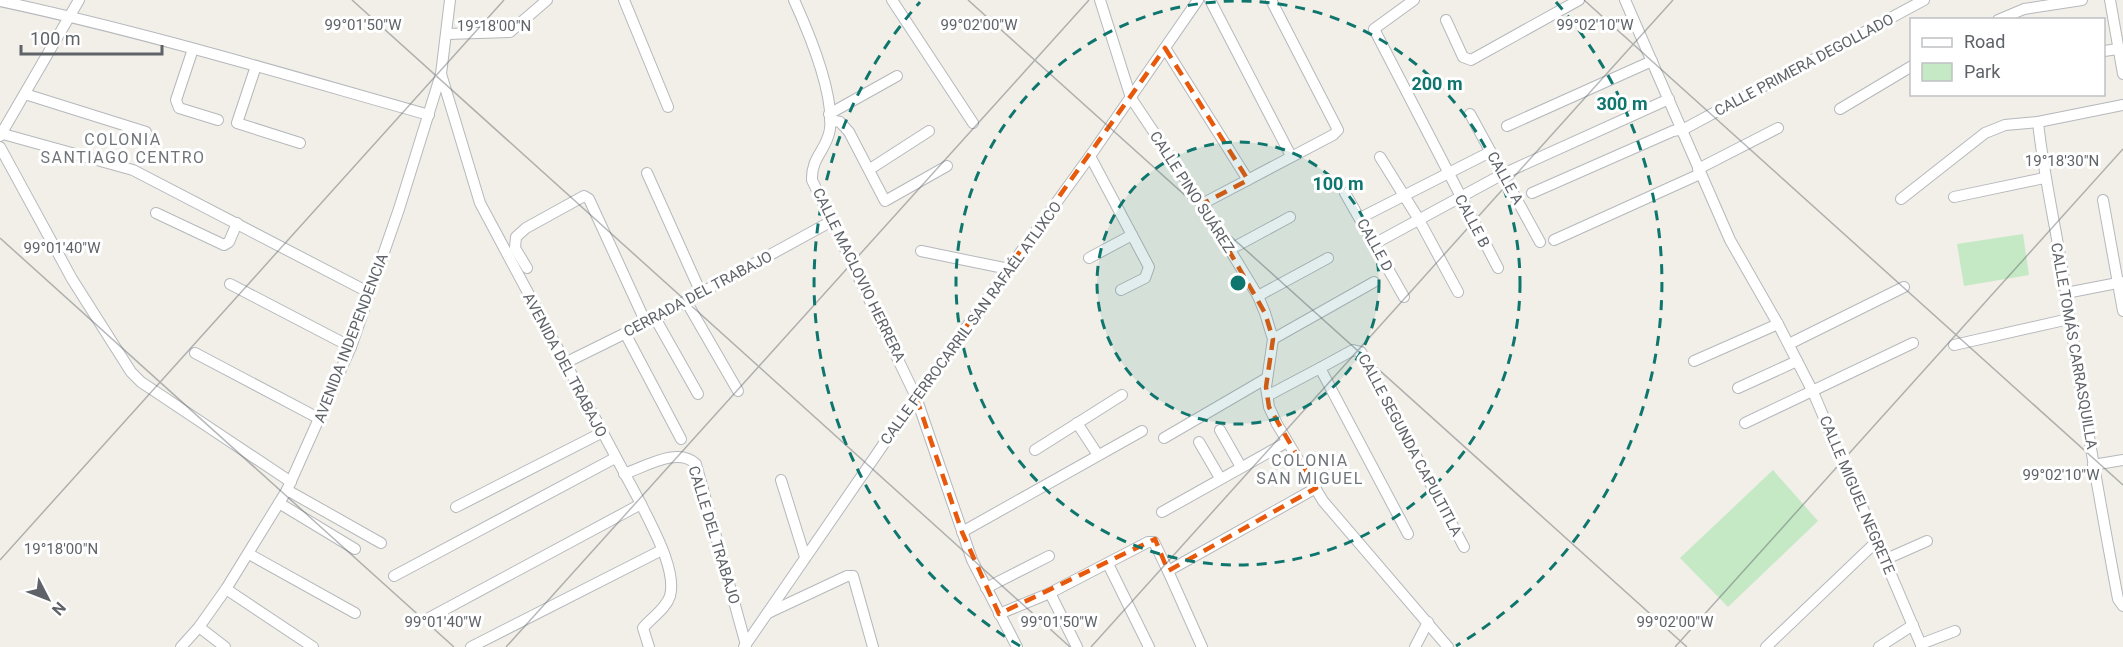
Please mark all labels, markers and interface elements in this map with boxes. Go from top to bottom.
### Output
street label: CALLE PRIMERA DEGOLLADO [1711,10,1897,120]
text: 99°01'50"W [325,16,401,34]
text: 99°02'00"W [941,16,1017,34]
text: 99°02'10"W [1557,16,1633,34]
text: 19°18'00"N [457,17,531,35]
scale bar [21,18,162,56]
legend [1910,18,2105,96]
text: 100 m [30,28,81,49]
text: Road [1964,31,2005,52]
text: Park [1964,61,2001,82]
text: 200 m [1411,73,1463,94]
text: 300 m [1596,93,1648,114]
street label: CALLE PINO SUÁREZ [1146,128,1238,256]
district label: COLONIA SANTIAGO CENTRO [41,130,206,167]
street label: CALLE A [1483,148,1527,208]
text: 19°18'30"N [2025,152,2099,170]
text: 100 m [1312,173,1364,194]
street label: CALLE MACLOVIO HERRERA [809,185,909,365]
street label: CALLE B [1451,191,1493,251]
street label: CALLE FERROCARRIL SAN RAFAÉL ATLIXCO [877,198,1065,448]
street label: CALLE D [1353,215,1397,275]
text: 99°01'40"W [24,239,100,257]
street label: CALLE TOMÁS CARRASQUILLA [2047,241,2101,451]
street label: CERRADA DEL TRABAJO [621,247,775,341]
street label: AVENIDA INDEPENDENCIA [310,251,392,425]
centre of rings [1228,273,1248,293]
street label: AVENIDA DEL TRABAJO [519,290,611,440]
street label: CALLE SEGUNDA CAPULTITLA [1354,351,1466,539]
street label: CALLE MIGUEL NEGRETE [1815,413,1899,577]
district label: COLONIA SAN MIGUEL [1256,451,1364,488]
street label: CALLE DEL TRABAJO [684,464,744,606]
text: 99°02'10"W [2023,466,2099,484]
text: 19°18'00"N [24,540,98,558]
north arrow [18,569,78,629]
text: N [48,598,70,619]
text: 99°01'40"W [405,613,481,631]
text: 99°01'50"W [1021,613,1097,631]
text: 99°02'00"W [1637,613,1713,631]

